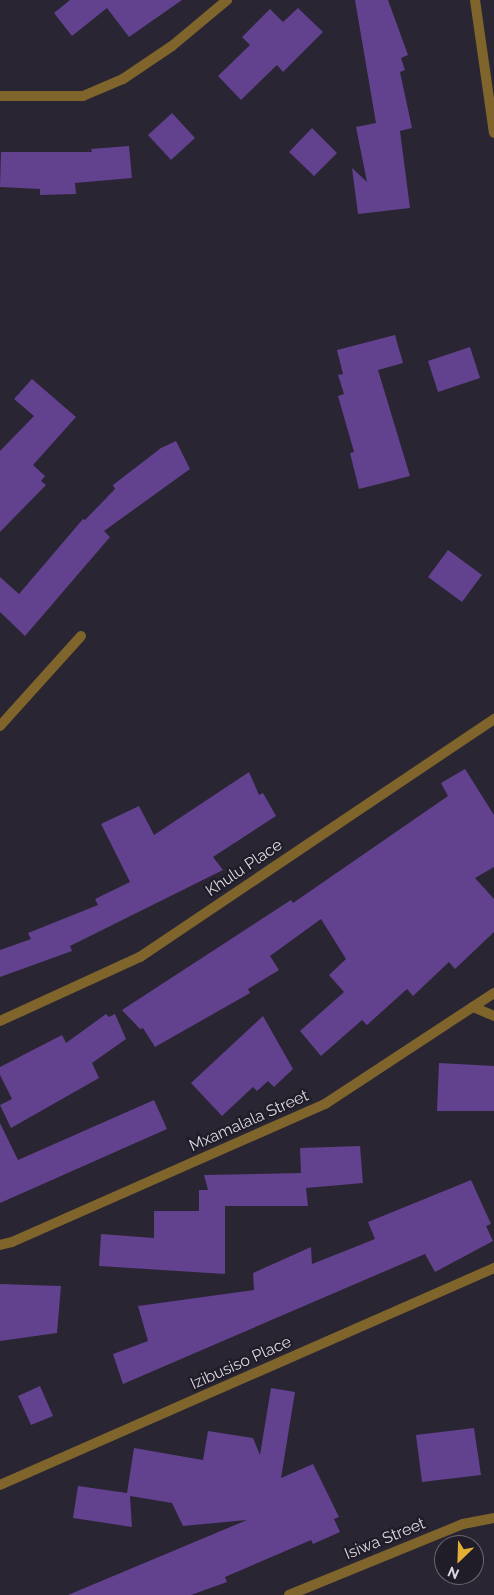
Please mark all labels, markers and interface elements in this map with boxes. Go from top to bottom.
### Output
street label: Khulu Place [202,835,286,901]
street label: Mxamalala Street [186,1086,312,1156]
street label: Izibusiso Place [188,1332,294,1394]
street label: Isiwa Street [342,1514,428,1564]
north arrow [434,1535,484,1585]
text: N [445,1563,461,1582]

